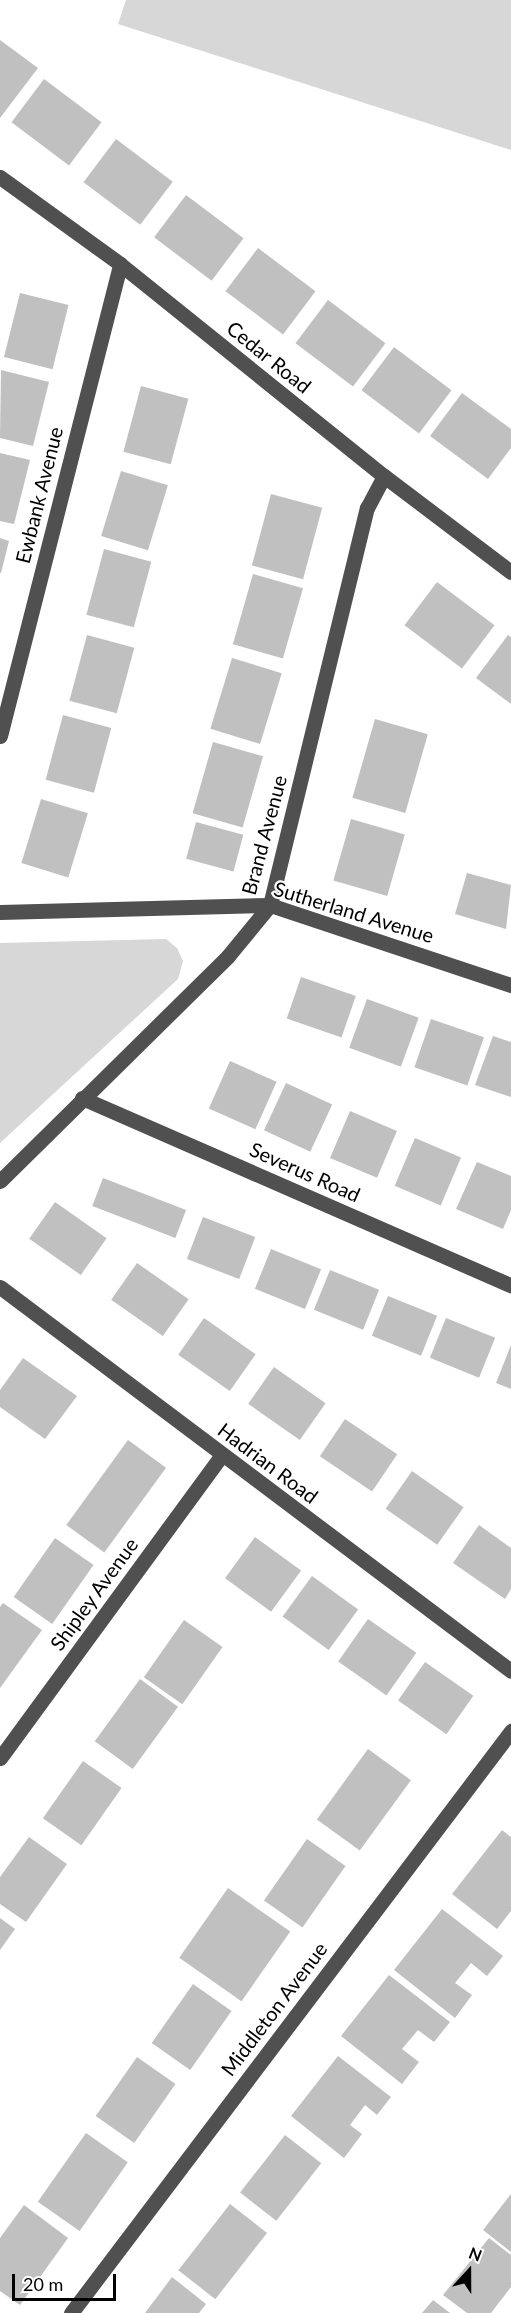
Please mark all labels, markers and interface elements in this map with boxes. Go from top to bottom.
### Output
street label: Cedar Road [222,316,316,398]
street label: Ewbank Avenue [10,424,68,566]
street label: Brand Avenue [236,772,292,898]
street label: Sutherland Avenue [271,876,437,948]
street label: Severus Road [246,1137,364,1207]
street label: Hadrian Road [213,1418,323,1508]
street label: Shipley Avenue [45,1533,143,1655]
street label: Middleton Avenue [216,1937,332,2081]
north arrow [439,2241,499,2301]
text: N [466,2243,485,2265]
scale bar [15,2262,118,2300]
text: 20 m [23,2273,63,2295]

